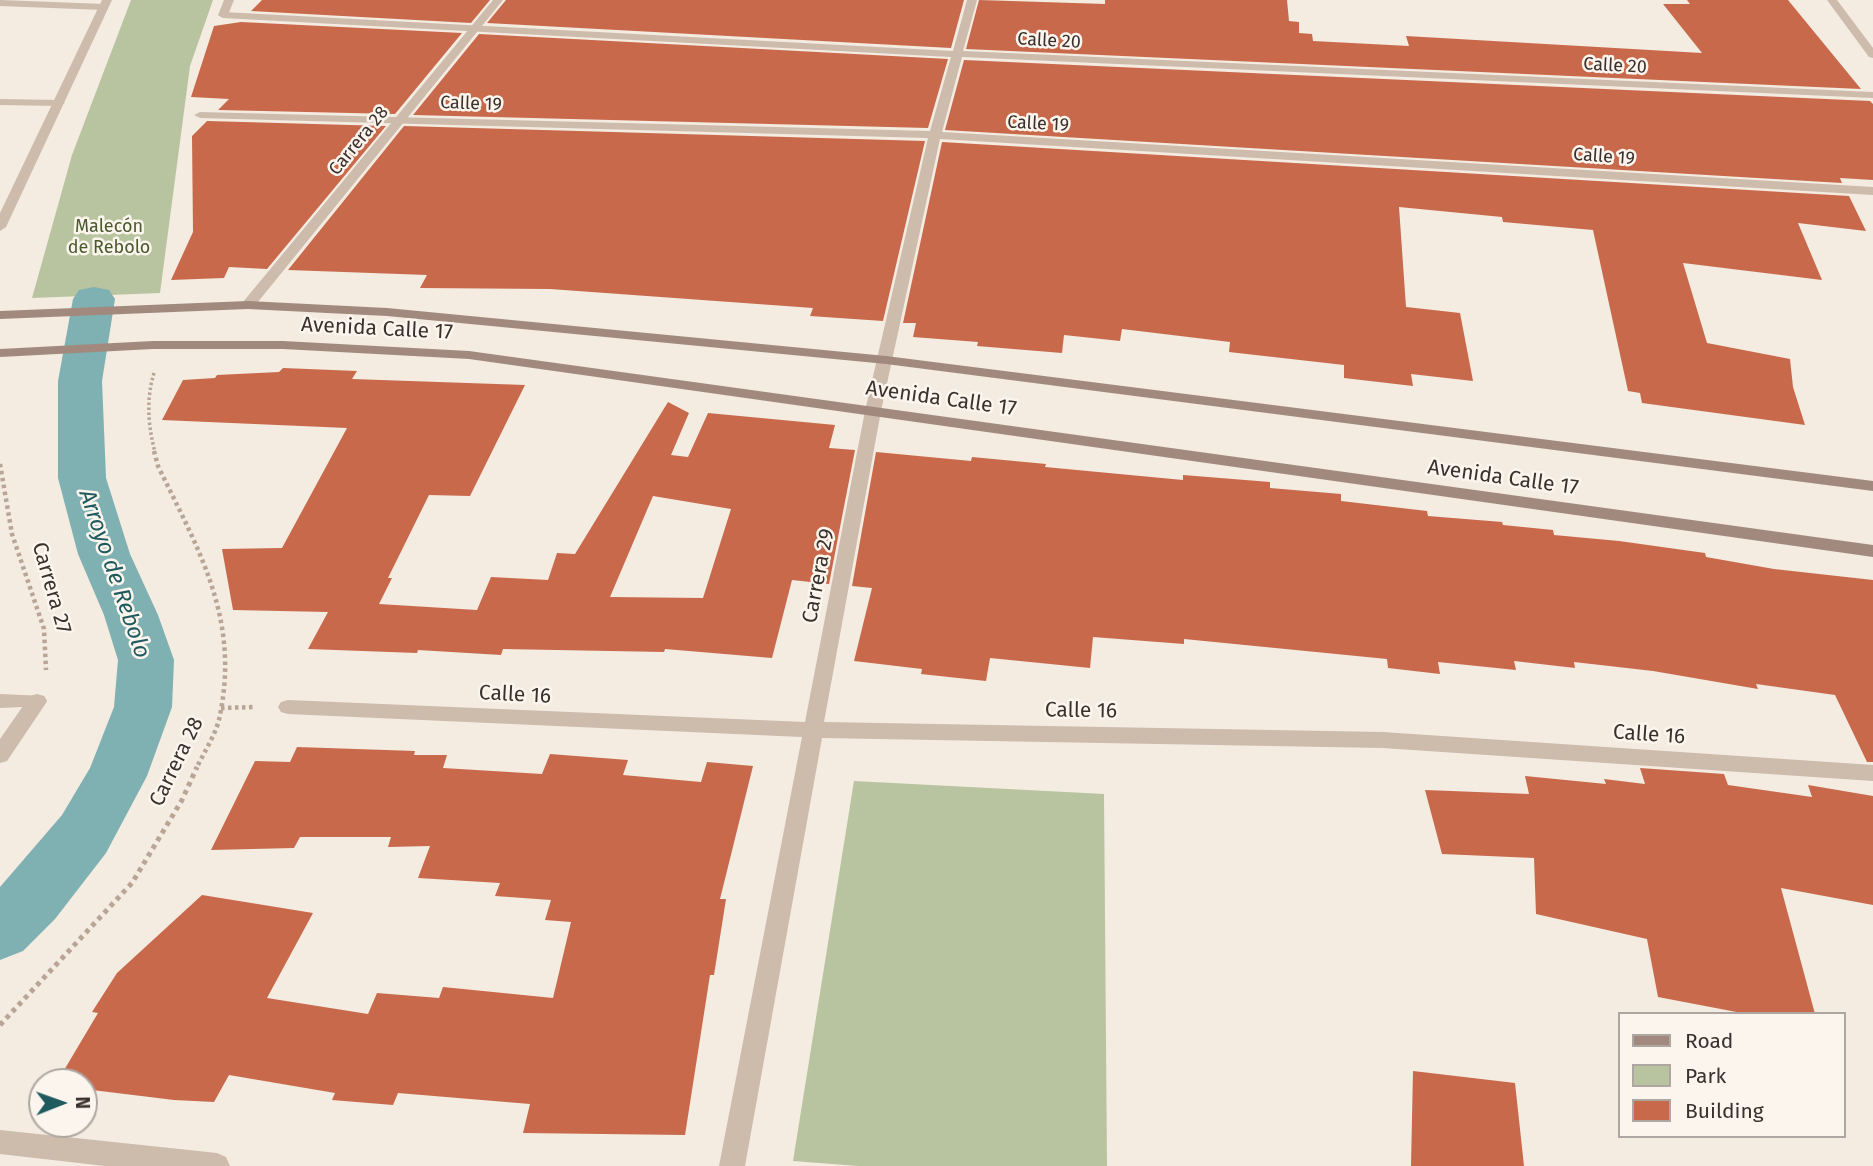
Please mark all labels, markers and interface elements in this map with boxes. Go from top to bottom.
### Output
street label: Calle 20 [1017,29,1081,53]
street label: Calle 20 [1583,54,1647,78]
street label: Calle 19 [440,92,502,116]
street label: Carrera 28 [325,102,393,180]
street label: Calle 19 [1007,112,1069,136]
street label: Calle 19 [1572,144,1636,170]
park label: Malecón de Rebolo [68,216,150,258]
street label: Avenida Calle 17 [300,312,454,346]
street label: Avenida Calle 17 [864,376,1018,422]
street label: Avenida Calle 17 [1426,455,1580,501]
water label: Arroyo de Rebolo [72,486,156,662]
street label: Carrera 29 [798,527,840,625]
street label: Carrera 27 [26,539,76,637]
street label: Calle 16 [478,681,552,709]
street label: Calle 16 [1045,698,1117,724]
street label: Carrera 28 [145,713,209,811]
street label: Calle 16 [1612,720,1686,750]
legend [1618,1012,1845,1138]
text: Road [1685,1028,1733,1054]
text: Park [1685,1063,1726,1089]
north arrow [28,1068,98,1138]
text: N [71,1096,94,1109]
text: Building [1685,1098,1764,1124]

